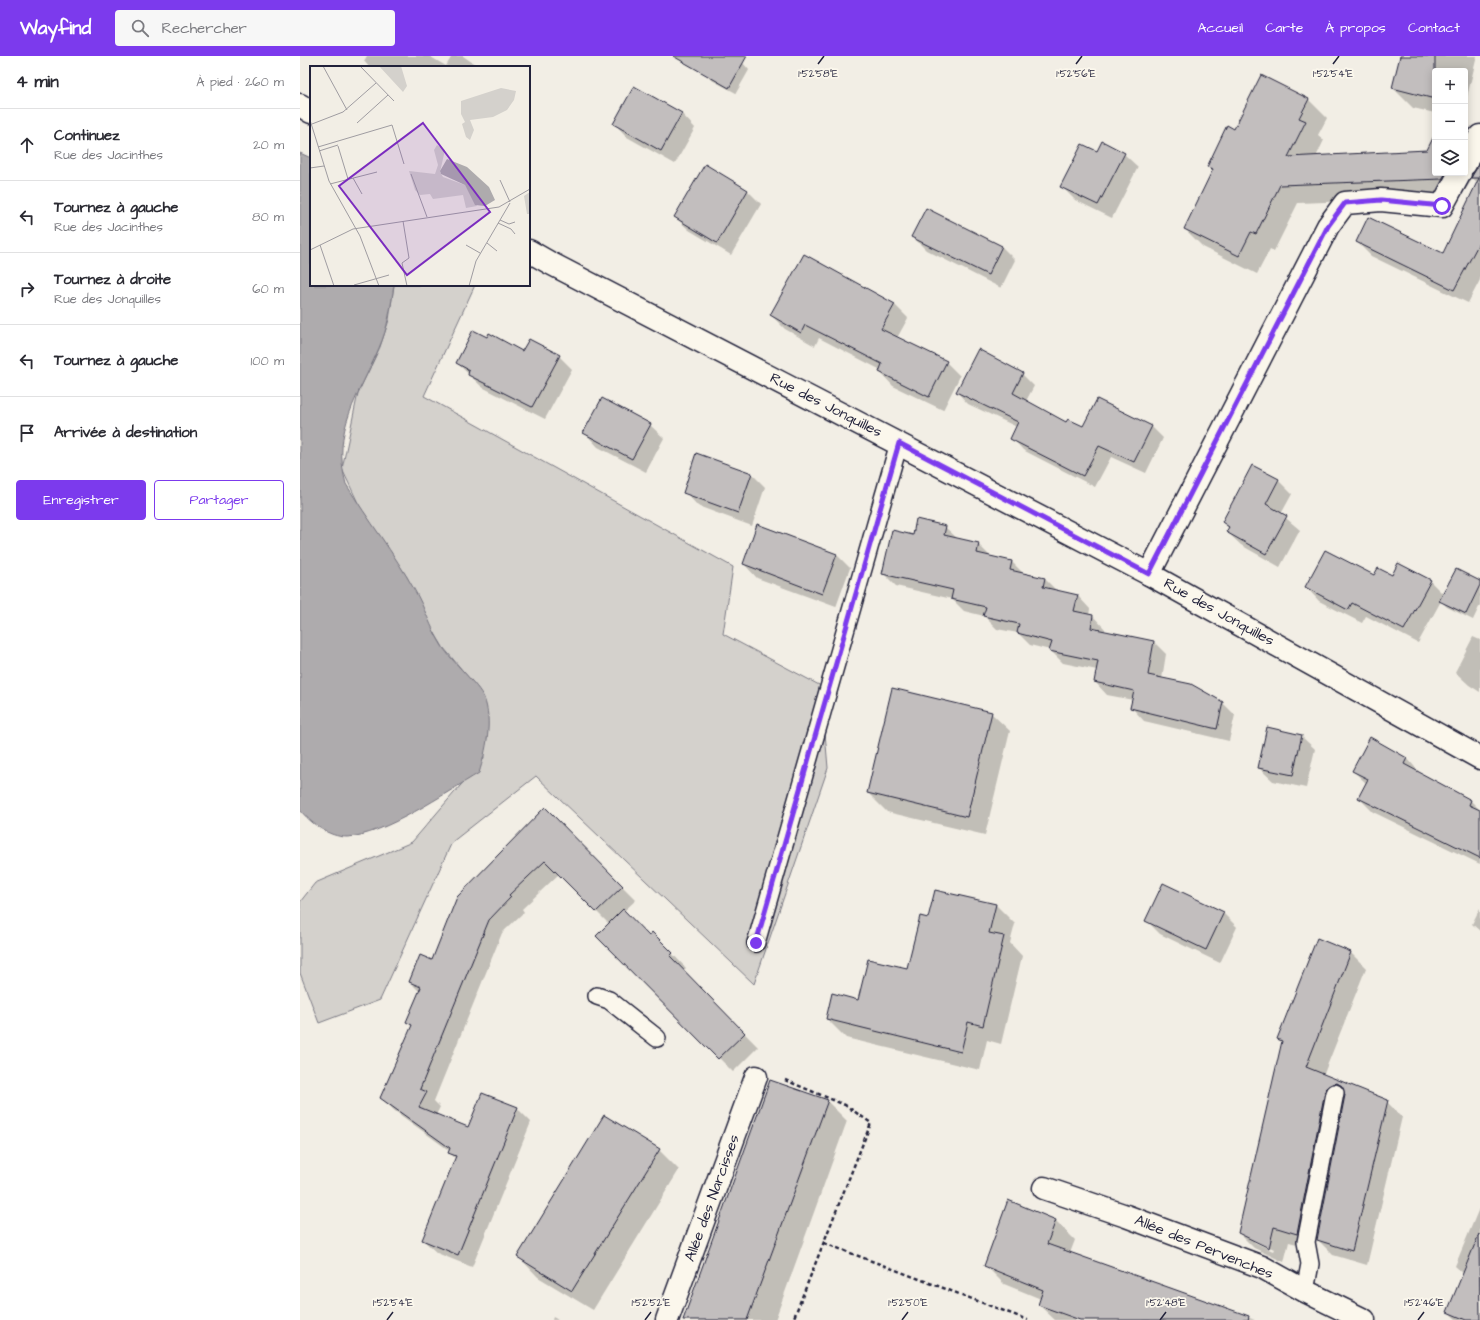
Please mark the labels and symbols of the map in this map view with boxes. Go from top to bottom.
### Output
inset map [310,66,530,286]
text: 1°52'58"E [798,67,838,81]
text: 1°52'56"E [1056,67,1096,81]
text: 1°52'54"E [1313,67,1353,81]
route start [1433,197,1451,215]
street label: Rue des Jonquilles [766,368,886,443]
street label: Rue des Jonquilles [1160,573,1279,651]
route end [747,934,765,952]
street label: Allée des Narcisses [679,1131,745,1264]
street label: Allée des Pervenches [1132,1210,1277,1285]
text: 1°52'54"E [373,1296,413,1310]
text: 1°52'52"E [632,1296,671,1310]
text: 1°52'50"E [888,1296,928,1310]
text: 1°52'48"E [1146,1296,1186,1310]
text: 1°52'46"E [1404,1296,1444,1310]

